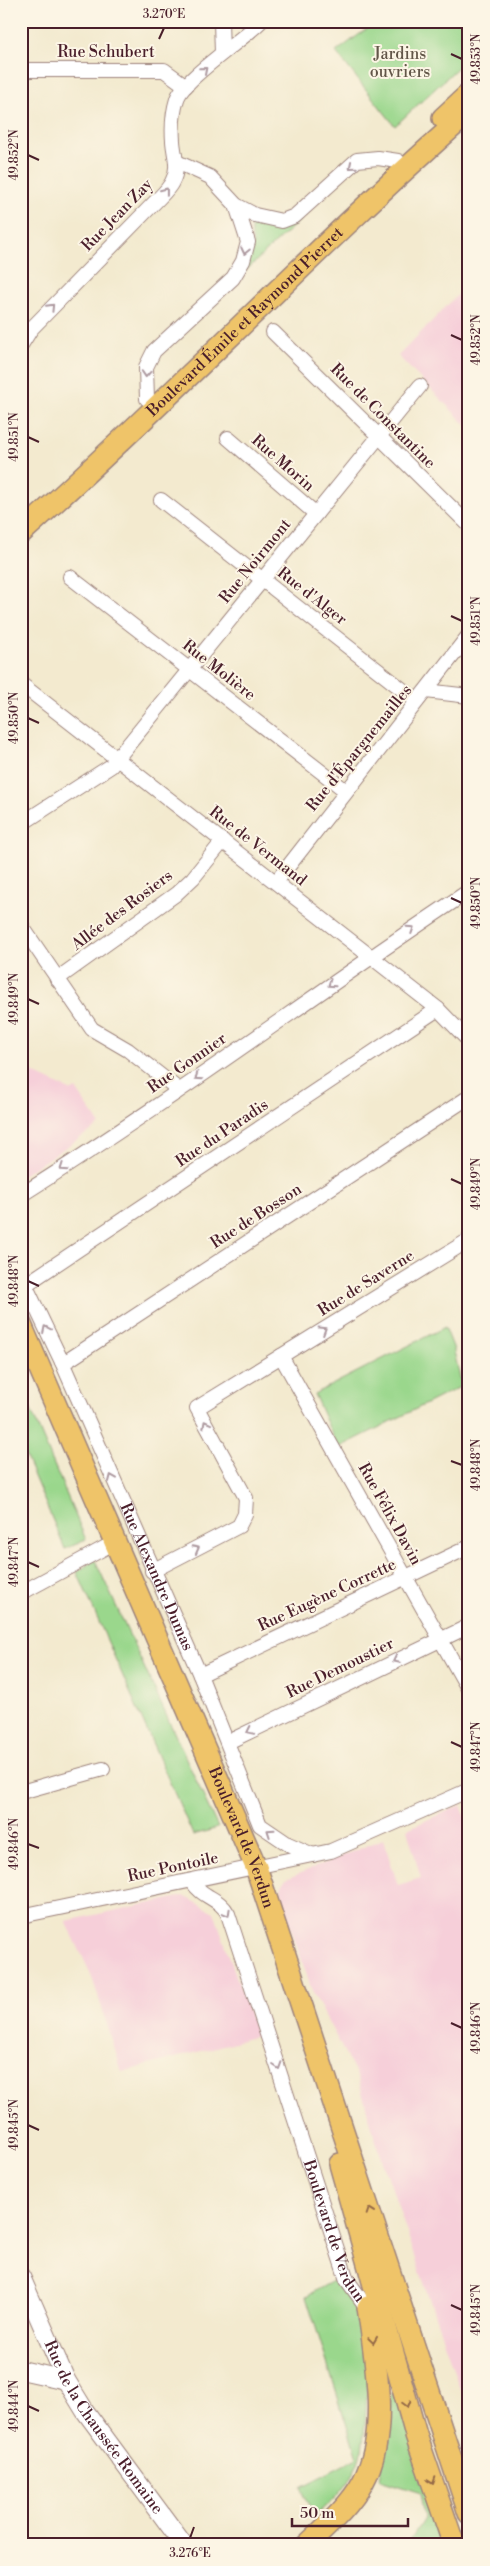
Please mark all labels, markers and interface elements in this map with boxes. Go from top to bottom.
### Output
text: 3.270°E [143,7,185,22]
text: 49.853°N [469,33,484,85]
street label: Rue Schubert [57,42,155,62]
park label: Jardins ouvriers [370,44,430,82]
one-way arrow [199,67,208,76]
text: 49.852°N [7,129,22,181]
one-way arrow [348,160,357,169]
street label: Rue Jean Zay [77,174,157,256]
one-way arrow [160,188,168,197]
street label: Boulevard Émile et Raymond Pierret [142,222,348,422]
one-way arrow [240,247,251,256]
one-way arrow [45,304,54,313]
text: 49.852°N [469,314,484,366]
street label: Rue de Constantine [326,359,440,473]
one-way arrow [141,371,152,379]
text: 49.851°N [7,412,22,462]
street label: Rue Morin [247,430,319,496]
street label: Rue Noirmont [215,514,295,607]
street label: Rue d'Alger [273,563,351,629]
text: 49.851°N [469,596,484,646]
street label: Rue Molière [178,635,260,705]
street label: Rue d'Épargnemailles [300,679,416,815]
text: 49.850°N [7,692,22,744]
street label: Rue de Vermand [205,802,311,890]
street label: Allée des Rosiers [67,865,177,955]
text: 49.850°N [469,877,484,929]
one-way arrow [406,926,415,935]
text: 49.849°N [7,973,22,1025]
one-way arrow [327,978,337,987]
street label: Rue Gonnier [144,1028,230,1097]
one-way arrow [194,1071,204,1080]
street label: Rue du Paradis [172,1095,272,1171]
text: 49.849°N [469,1158,484,1210]
one-way arrow [59,1162,68,1171]
street label: Rue de Bosson [207,1179,306,1253]
street label: Rue de Saverne [314,1245,418,1321]
text: 49.848°N [7,1255,22,1307]
one-way arrow [42,1325,52,1334]
one-way arrow [317,1327,326,1337]
one-way arrow [202,1420,212,1429]
text: 49.848°N [469,1439,484,1491]
street label: Rue Félix Davin [354,1459,427,1569]
one-way arrow [108,1474,119,1483]
street label: Rue Alexandre Dumas [115,1500,198,1654]
text: 49.847°N [7,1537,22,1587]
one-way arrow [191,1545,200,1555]
street label: Rue Eugène Corrette [255,1554,399,1636]
street label: Rue Demoustier [283,1633,397,1703]
one-way arrow [392,1654,401,1665]
text: 49.847°N [469,1722,484,1772]
one-way arrow [246,1725,255,1736]
street label: Boulevard de Verdun [203,1763,279,1911]
text: 49.846°N [7,1818,22,1870]
one-way arrow [266,1829,275,1839]
street label: Rue Pontoile [126,1848,220,1886]
one-way arrow [220,1907,230,1916]
text: 49.846°N [469,2002,484,2054]
one-way arrow [272,2062,282,2070]
text: 49.845°N [7,2099,22,2151]
street label: Boulevard de Verdun [298,2157,370,2306]
one-way arrow [366,2207,376,2215]
text: 49.845°N [469,2284,484,2336]
one-way arrow [367,2336,377,2345]
street label: Rue de la Chaussée Romaine [40,2337,168,2518]
text: 49.844°N [7,2380,22,2432]
one-way arrow [401,2400,412,2409]
one-way arrow [426,2476,436,2485]
scale bar [292,2496,409,2528]
text: 50 m [300,2504,334,2523]
text: 3.276°E [169,2546,211,2561]

